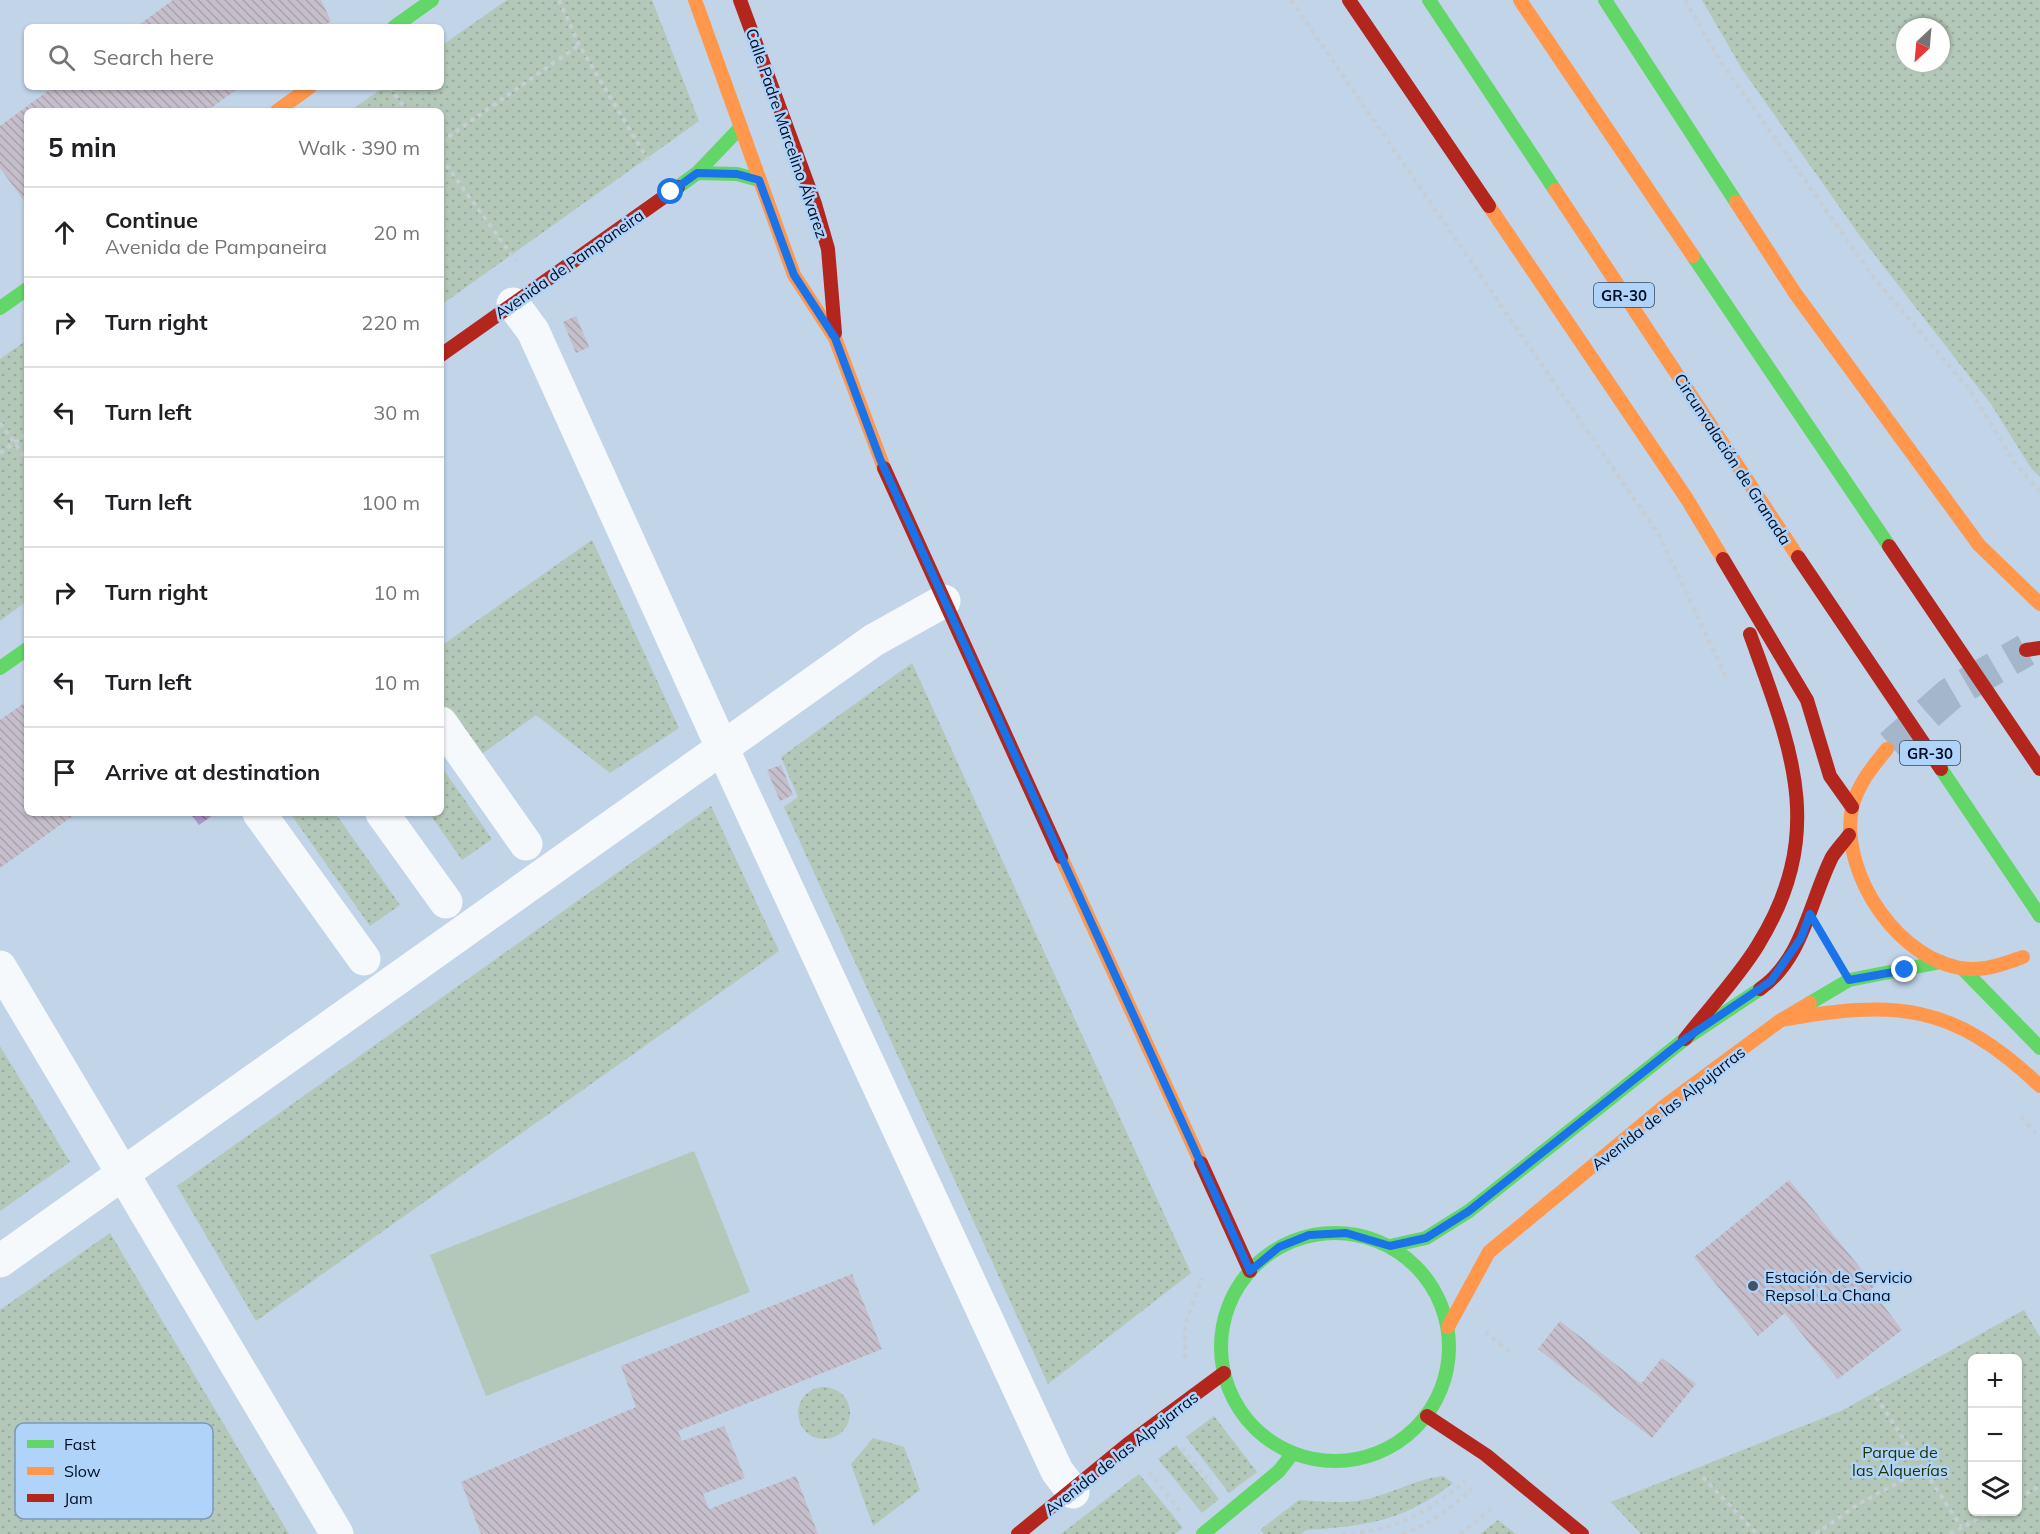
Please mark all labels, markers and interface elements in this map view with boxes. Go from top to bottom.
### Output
north arrow [1896,18,1950,72]
search box [24,24,444,90]
street label: Calle Padre Marcelino Álvarez [742,25,832,241]
icon: search [45,41,78,74]
text: Search here [93,43,214,71]
text: 5 min [48,131,117,164]
text: Walk · 390 m [298,135,420,160]
route start [657,178,683,204]
street label: Avenida de Pampaneira [491,205,647,323]
text: Continue [105,206,198,234]
icon: ahead [48,216,81,249]
text: 20 m [373,220,420,245]
text: Avenida de Pampaneira [105,234,327,259]
road number: GR-30 [1594,283,1654,307]
icon: right [48,306,81,339]
text: Turn right [105,308,208,336]
text: 220 m [361,310,420,335]
street label: Circunvalación de Granada [1670,370,1796,548]
icon: left [48,396,81,429]
text: Turn left [105,398,192,426]
text: 30 m [373,400,420,425]
icon: left [48,486,81,519]
text: Turn left [105,488,192,516]
text: 100 m [361,490,420,515]
icon: right [48,576,81,609]
text: Turn right [105,578,208,606]
text: 10 m [373,580,420,605]
icon: left [48,666,81,699]
text: Turn left [105,668,192,696]
text: 10 m [373,670,420,695]
road number: GR-30 [1900,741,1960,765]
icon: arrive [48,756,81,789]
text: Arrive at destination [105,758,320,786]
route end [1891,956,1917,982]
street label: Avenida de las Alpujarras [1587,1042,1749,1174]
place label: Estación de Servicio Repsol La Chana [1765,1267,1912,1305]
marker: Estación de Servicio Repsol La Chana [1746,1279,1760,1293]
map controls [1968,1354,2022,1516]
button: + [1968,1354,2022,1408]
street label: Avenida de las Alpujarras [1040,1387,1202,1519]
button: − [1968,1408,2022,1462]
legend [15,1423,213,1519]
text: Fast [64,1434,96,1454]
park label: Parque de las Alquerías [1852,1442,1948,1480]
text: Slow [64,1461,101,1481]
button: layers [1968,1462,2022,1516]
text: Jam [64,1488,93,1508]

